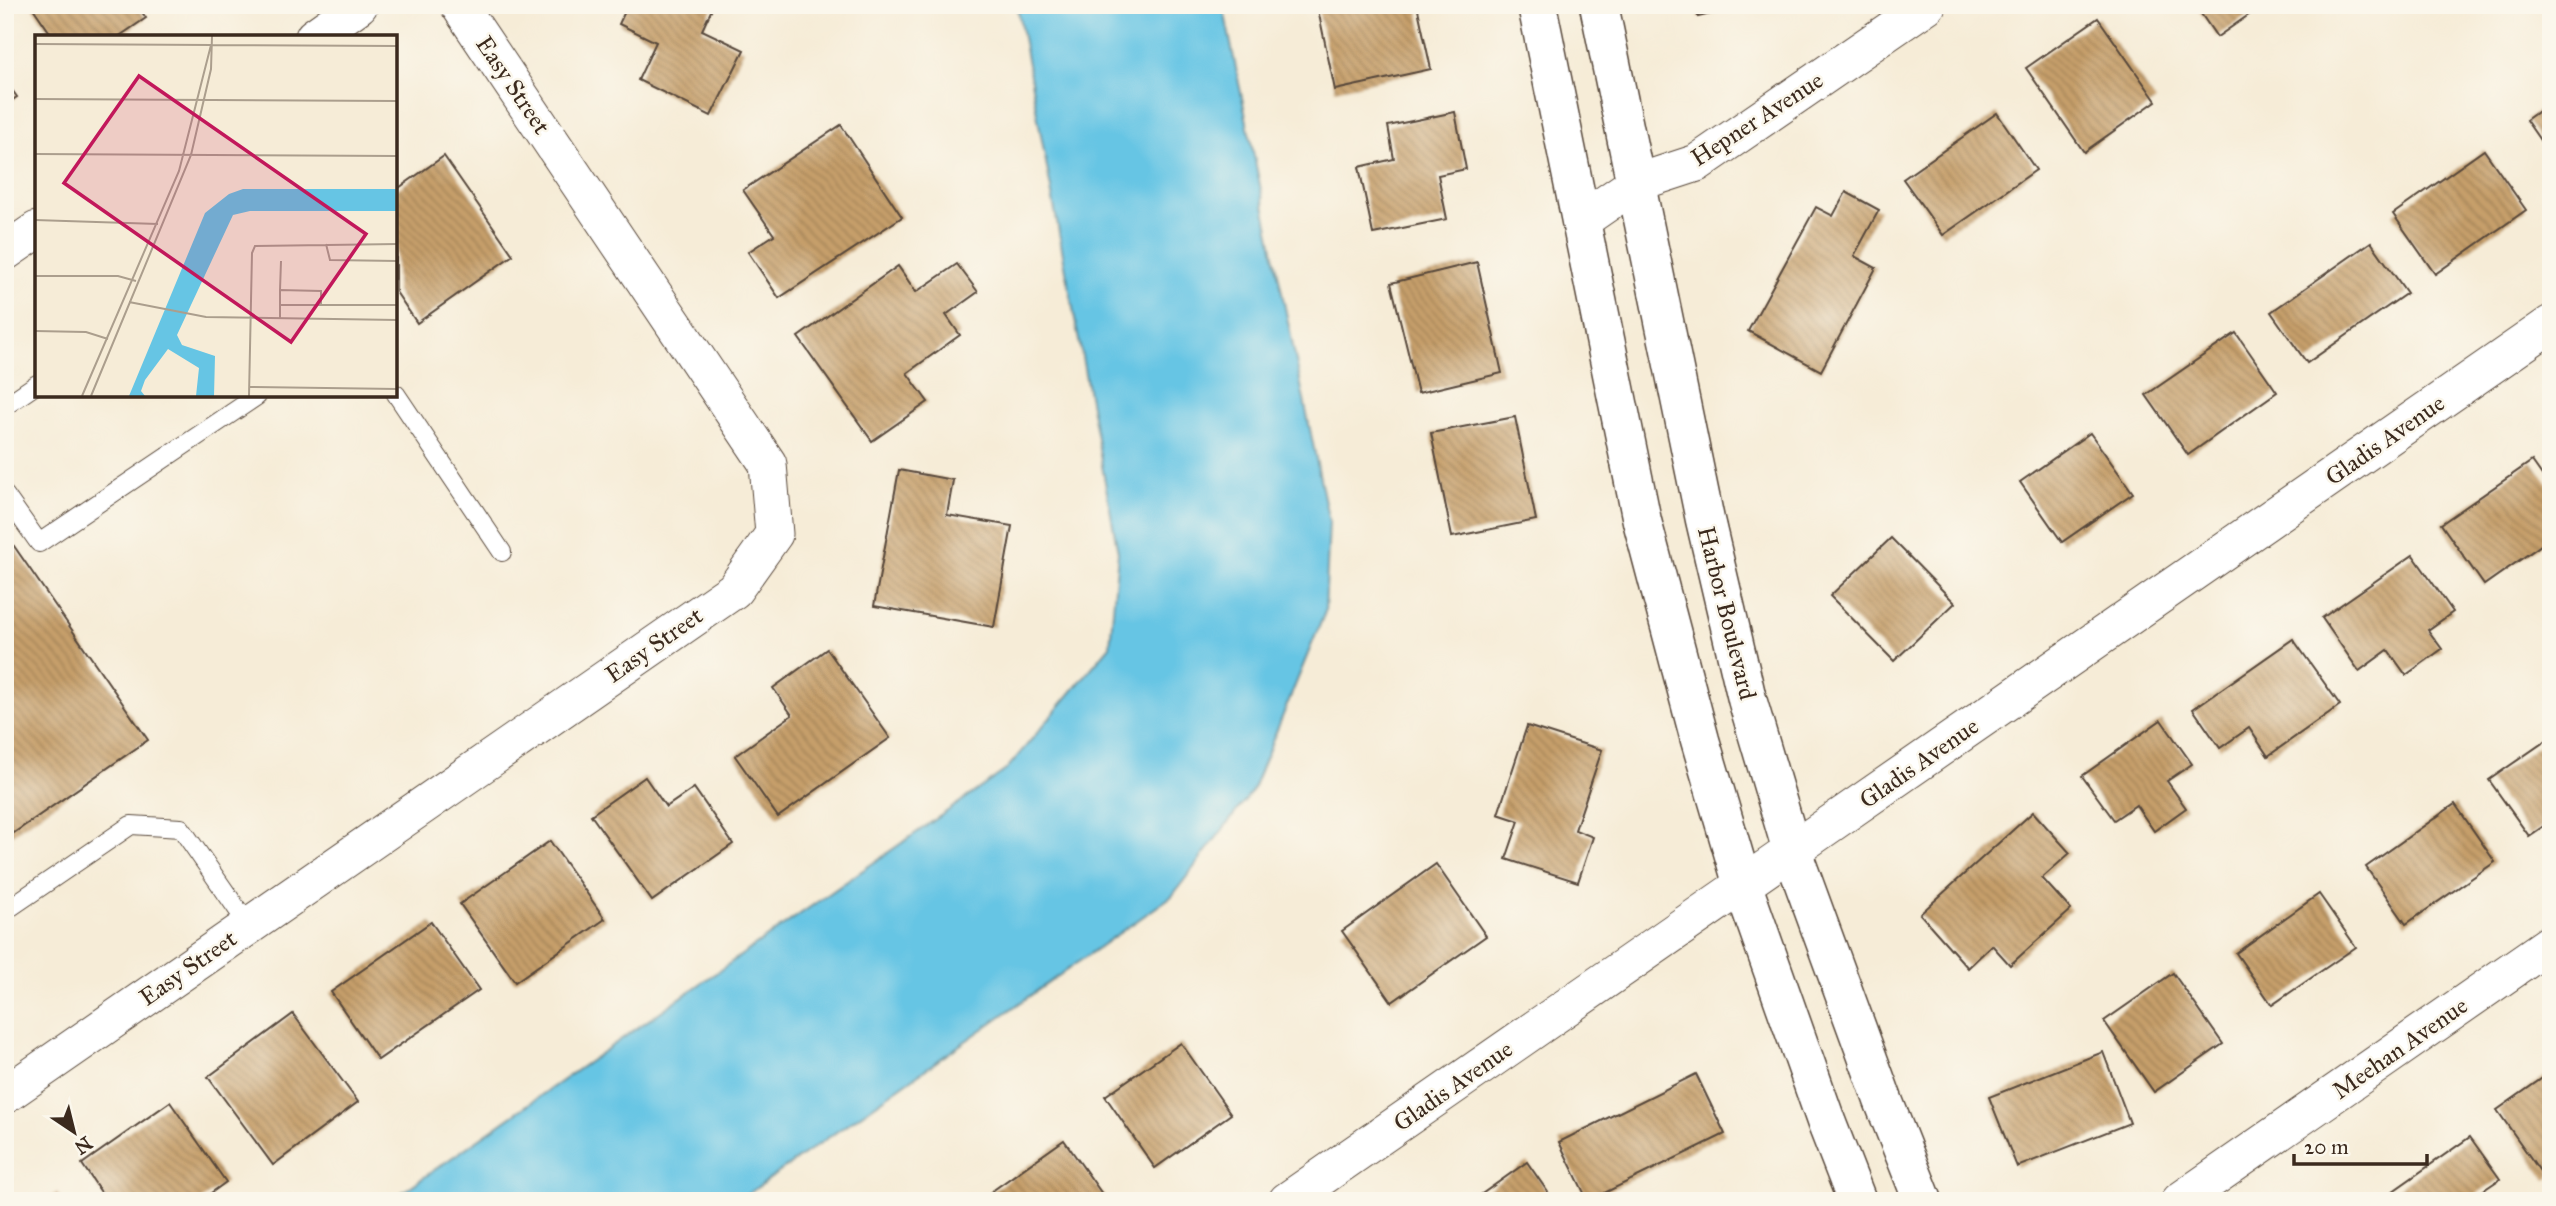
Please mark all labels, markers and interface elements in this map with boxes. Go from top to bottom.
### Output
street label: Easy Street [469,30,557,140]
inset map [35,35,397,397]
street label: Hepner Avenue [1685,65,1829,173]
street label: Gladis Avenue [2320,388,2450,492]
street label: Harbor Boulevard [1691,523,1763,703]
street label: Easy Street [599,600,709,689]
street label: Gladis Avenue [1854,711,1984,815]
street label: Easy Street [133,923,243,1012]
street label: Meehan Avenue [2327,990,2473,1106]
street label: Gladis Avenue [1388,1034,1518,1138]
north arrow [38,1098,108,1168]
scale bar [2294,1122,2426,1166]
text: N [70,1131,97,1160]
text: 20 m [2304,1134,2349,1160]

